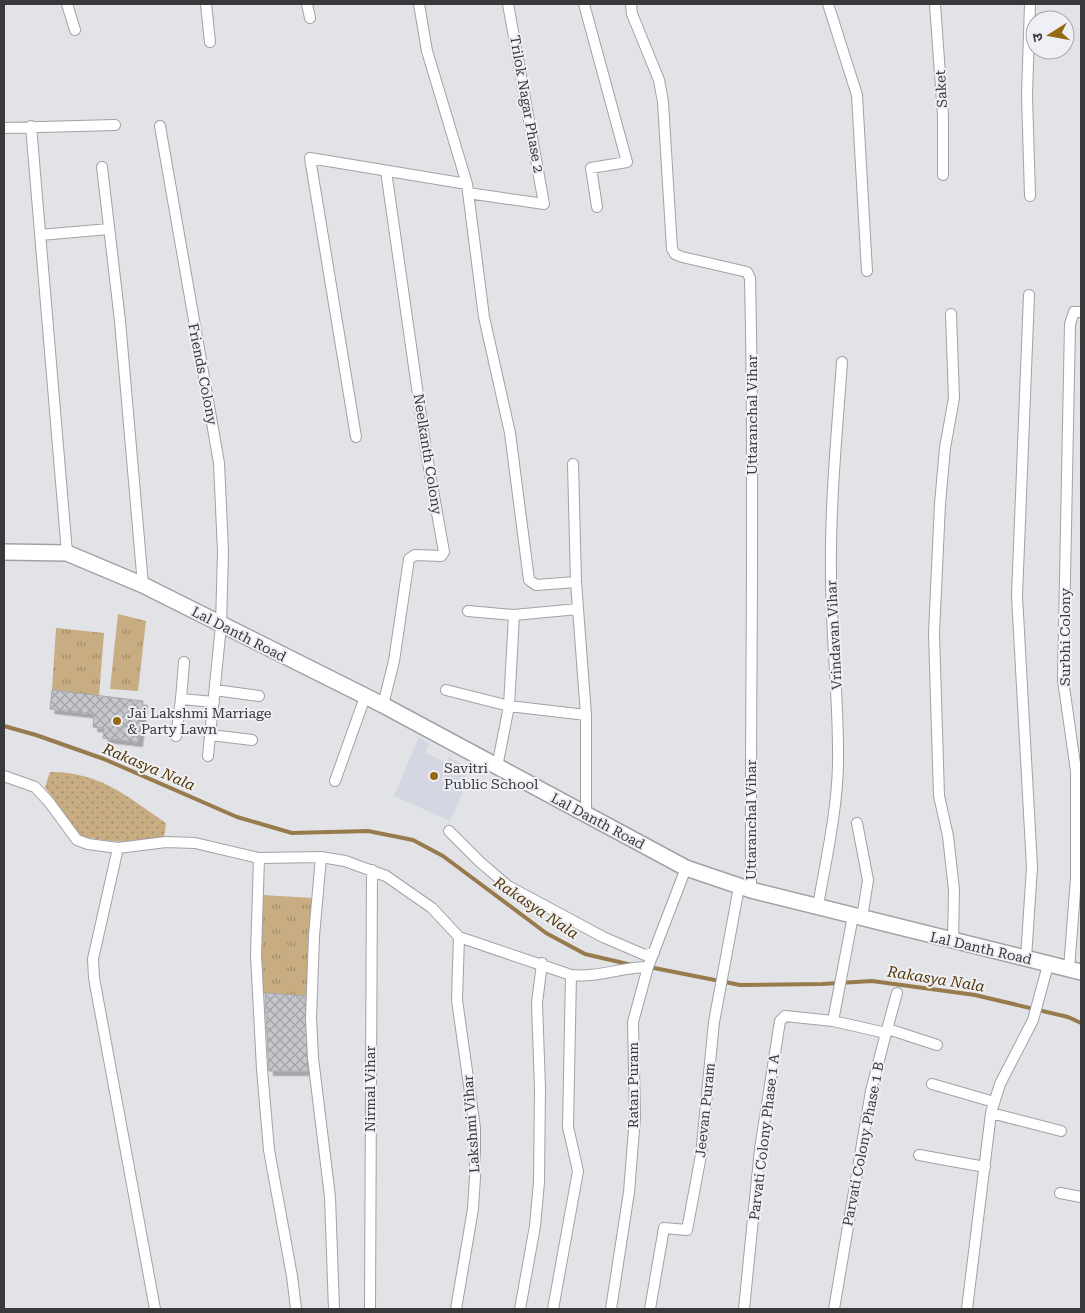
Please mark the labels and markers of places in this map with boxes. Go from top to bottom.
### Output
place label: Jai Lakshmi Marriage & Party Lawn [127,705,272,737]
marker: Jai Lakshmi Marriage & Party Lawn [111,715,123,727]
place label: Savitri Public School [444,760,539,792]
marker: Savitri Public School [428,770,440,782]

